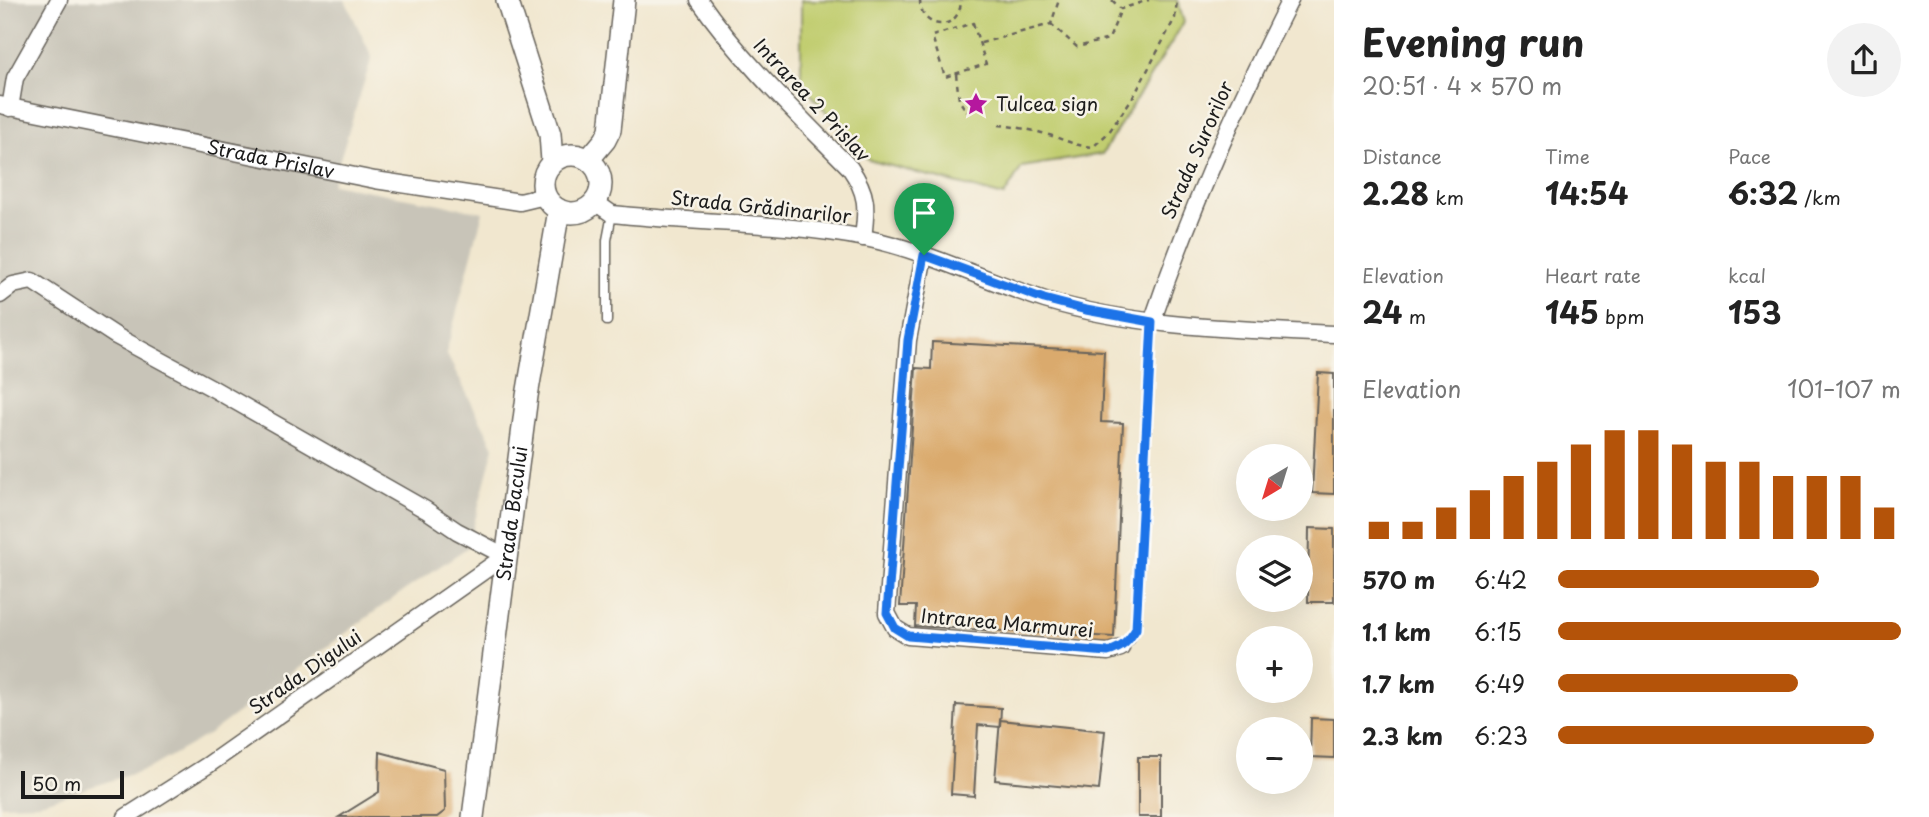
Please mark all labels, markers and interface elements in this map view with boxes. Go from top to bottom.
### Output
text: Evening run [1362,13,1584,70]
button: share [1827,23,1901,97]
street label: Intrarea 2 Prislav [748,31,878,168]
text: 20:51 · 4 × 570 m [1362,68,1562,103]
street label: Strada Surorilor [1153,76,1239,223]
place label: Tulcea sign [996,89,1098,117]
place icon: Tulcea sign [962,90,990,118]
street label: Strada Prislav [205,132,337,185]
text: Distance [1362,142,1442,170]
text: Time [1545,142,1590,170]
text: Pace [1728,142,1771,170]
text: 2.28 [1362,170,1429,215]
text: 14:54 [1545,170,1628,215]
text: 6:32 [1728,170,1798,215]
street label: Strada Grădinarilor [669,183,853,229]
pin [894,183,954,255]
text: km [1429,183,1464,211]
text: /km [1798,183,1841,211]
icon: arrive [905,194,943,232]
text: Elevation [1362,261,1444,289]
text: Heart rate [1545,261,1641,289]
text: kcal [1728,261,1766,289]
text: 24 [1362,289,1402,334]
text: 145 [1545,289,1599,334]
text: 153 [1728,289,1781,334]
text: m [1402,302,1426,330]
text: bpm [1599,302,1645,330]
text: Elevation [1362,371,1461,406]
text: 101–107 m [1787,371,1901,406]
street label: Strada Bacului [488,444,533,583]
north arrow [1236,444,1312,522]
map controls [1236,444,1313,794]
button: layers [1236,535,1313,612]
text: 570 m [1362,562,1435,597]
text: 6:42 [1474,562,1527,597]
street label: Intrarea Marmurei [920,601,1095,643]
text: 1.1 km [1362,614,1431,649]
text: 6:15 [1474,614,1522,649]
street label: Strada Digului [242,622,366,720]
button: + [1236,626,1313,703]
text: 1.7 km [1362,666,1435,701]
text: 6:49 [1474,666,1525,701]
button: − [1236,717,1313,794]
text: 2.3 km [1362,718,1443,753]
text: 6:23 [1474,718,1528,753]
scale bar [21,768,124,800]
text: 50 m [32,769,81,797]

